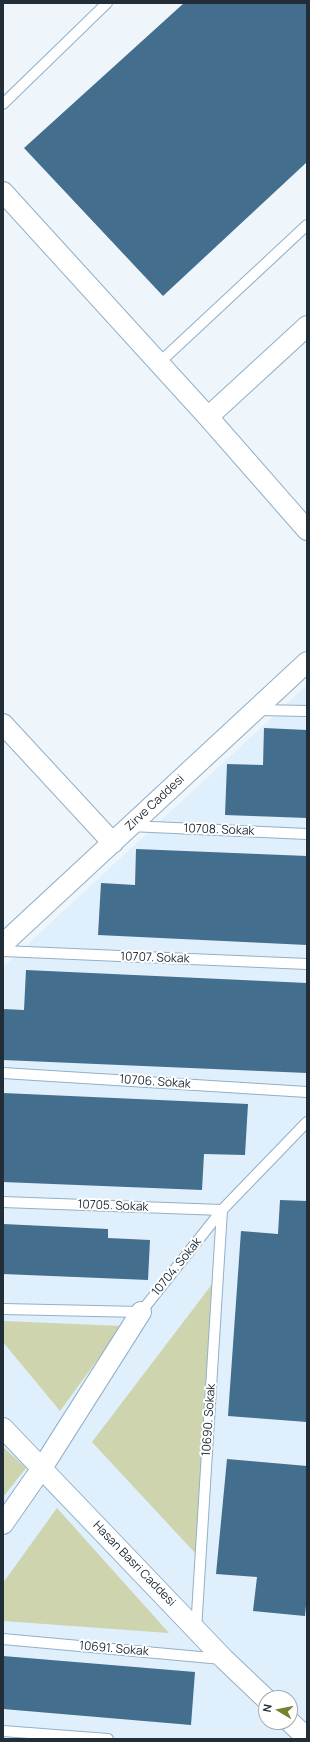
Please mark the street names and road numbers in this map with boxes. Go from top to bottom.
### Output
street label: Zirve Caddesi [123,772,187,834]
street label: 10708. Sokak [183,822,255,838]
street label: 10707. Sokak [120,950,190,966]
street label: 10706. Sokak [119,1072,191,1092]
street label: 10705. Sokak [77,1198,149,1214]
street label: 10704. Sokak [149,1235,205,1299]
street label: 10690. Sokak [199,1383,219,1457]
street label: Hasan Basri Caddesi [90,1518,178,1610]
street label: 10691. Sokak [79,1639,149,1659]

